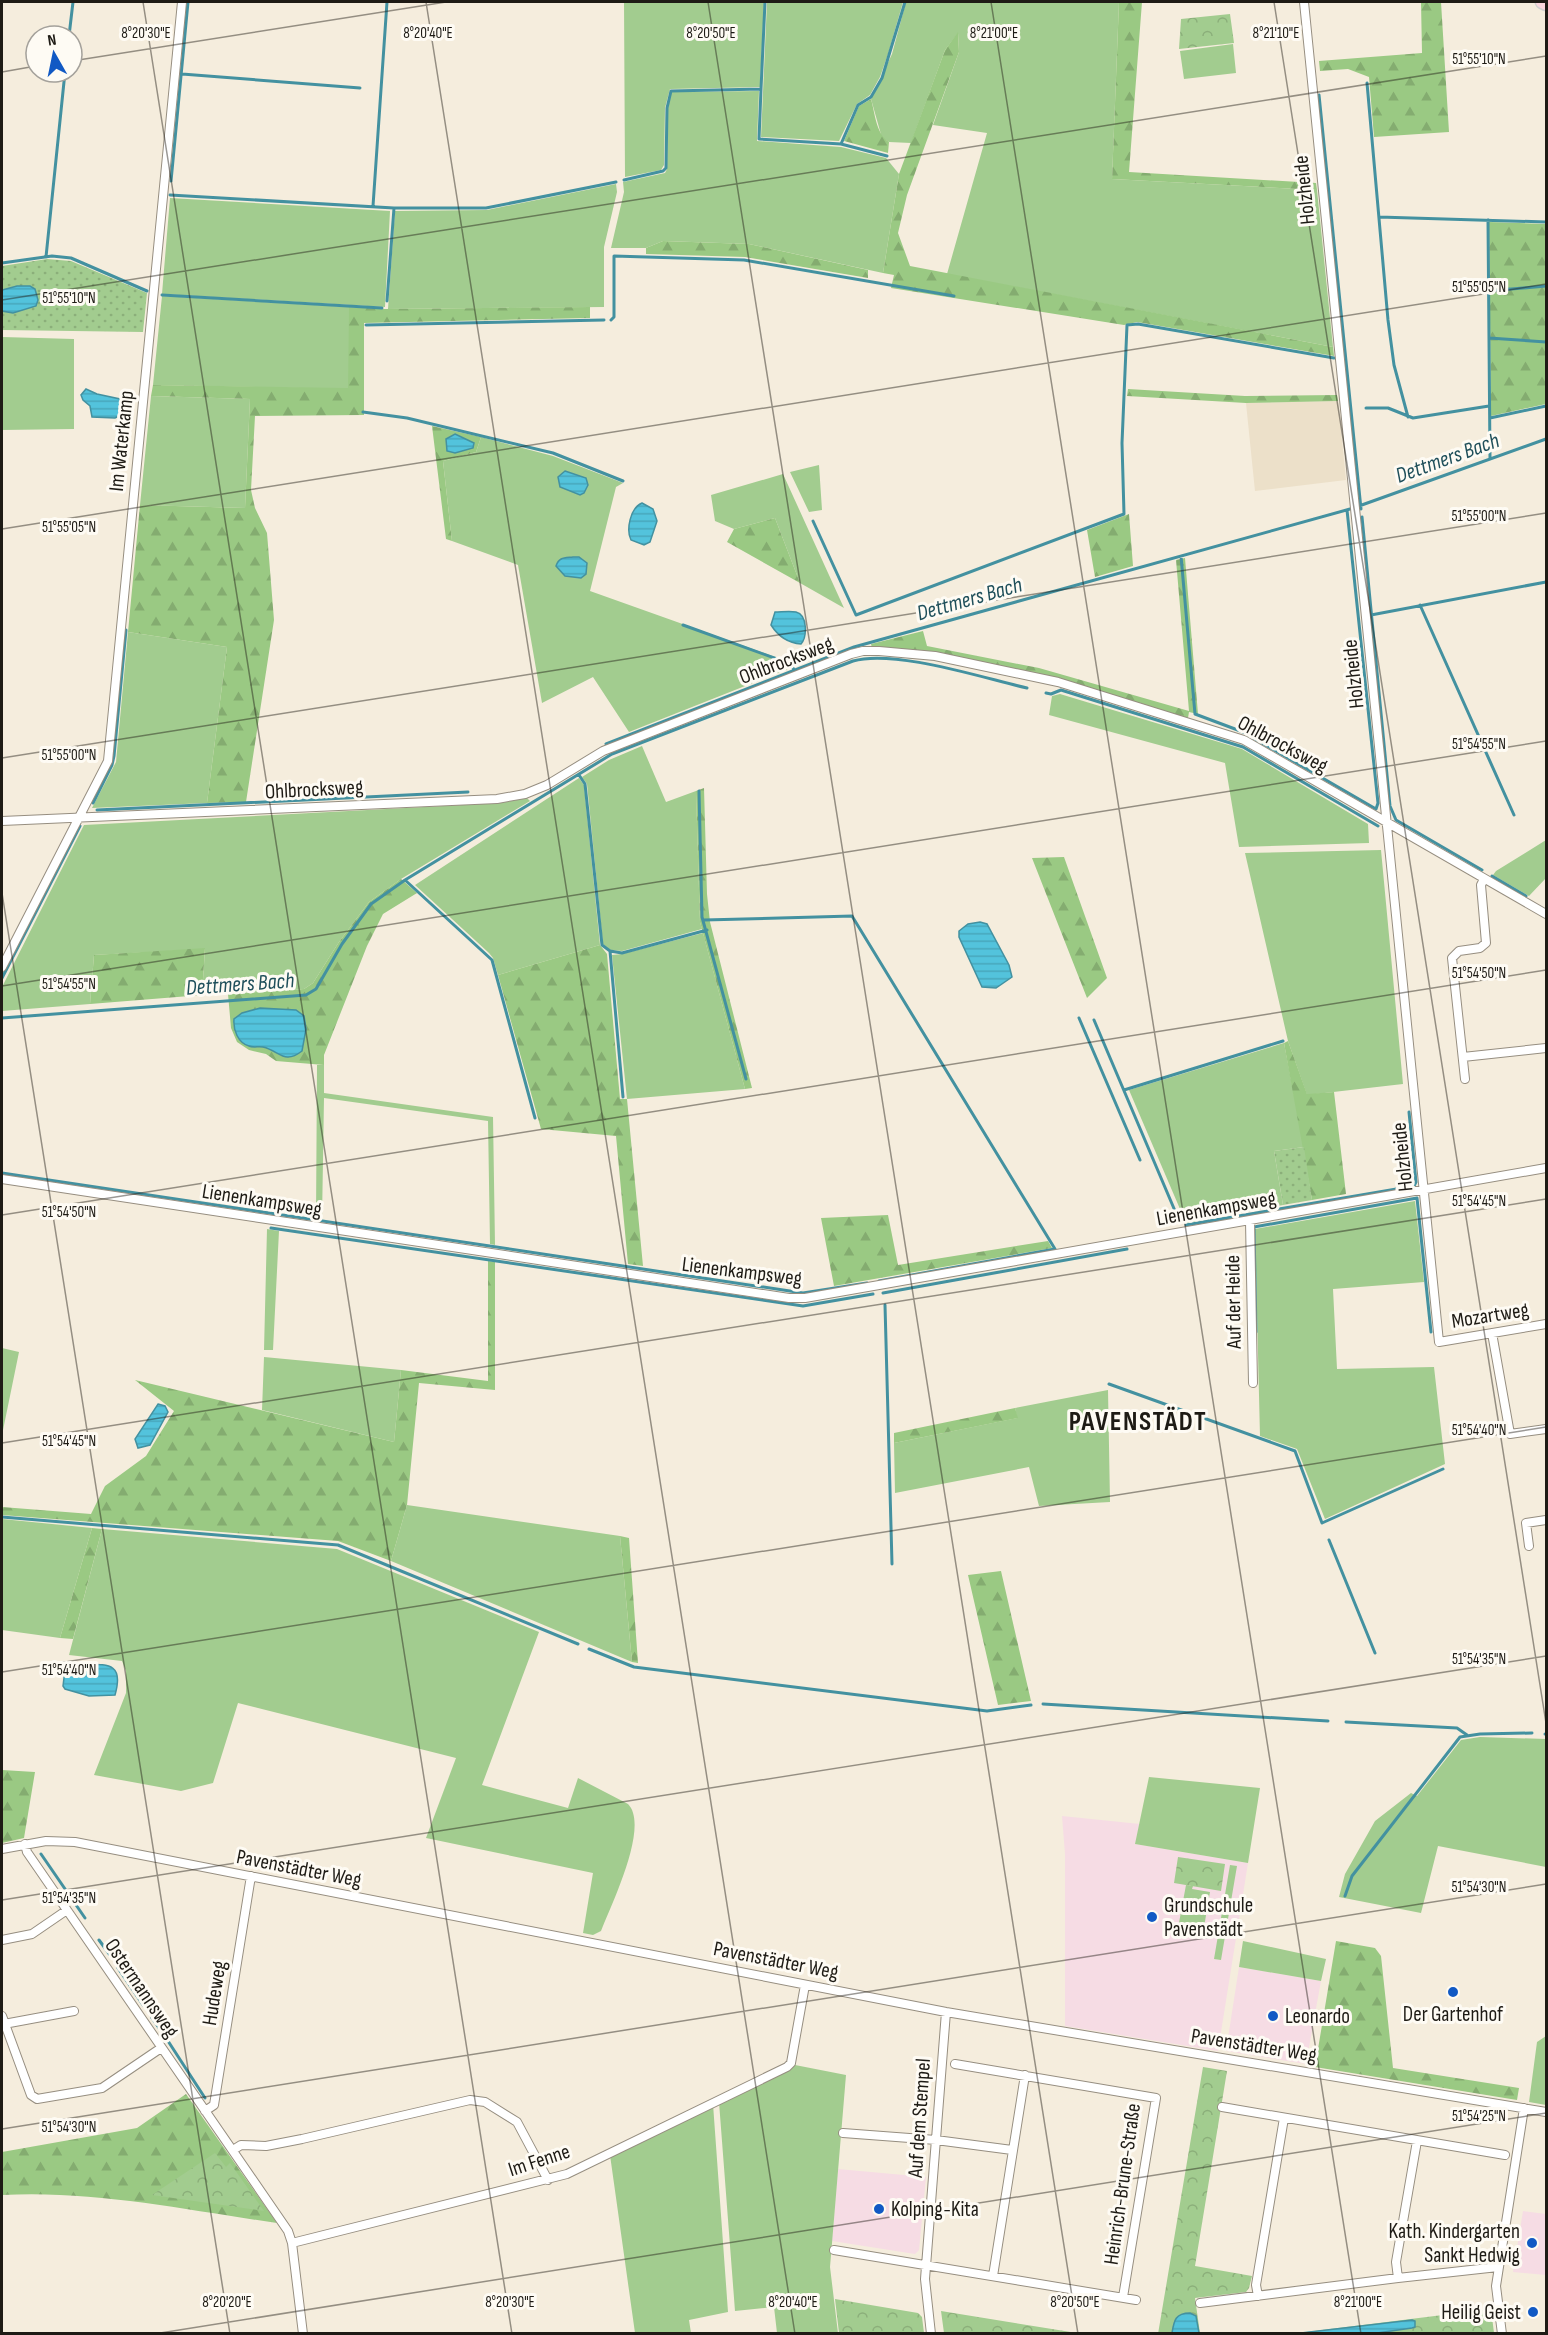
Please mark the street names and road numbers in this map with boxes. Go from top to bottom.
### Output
street label: Holzheide [1288,154,1321,226]
street label: Im Waterkamp [104,389,139,493]
street label: Ohlbrocksweg [736,631,837,690]
street label: Holzheide [1337,638,1370,710]
street label: Ohlbrocksweg [1233,710,1332,779]
street label: Ohlbrocksweg [264,774,364,805]
street label: Holzheide [1386,1121,1419,1193]
street label: Lienenkampsweg [200,1179,324,1222]
street label: Lienenkampsweg [1154,1186,1278,1231]
street label: Lienenkampsweg [680,1252,803,1291]
street label: Auf der Heide [1220,1255,1247,1350]
street label: Mozartweg [1450,1297,1530,1334]
street label: Pavenstädter Weg [234,1844,364,1893]
street label: Ostermannsweg [99,1934,184,2043]
street label: Pavenstädter Weg [711,1936,841,1985]
street label: Hudeweg [197,1959,232,2027]
street label: Pavenstädter Weg [1189,2023,1318,2068]
street label: Auf dem Stempel [903,2058,936,2179]
street label: Heinrich-Brune-Straße [1099,2102,1146,2266]
street label: Im Fenne [505,2139,573,2182]

